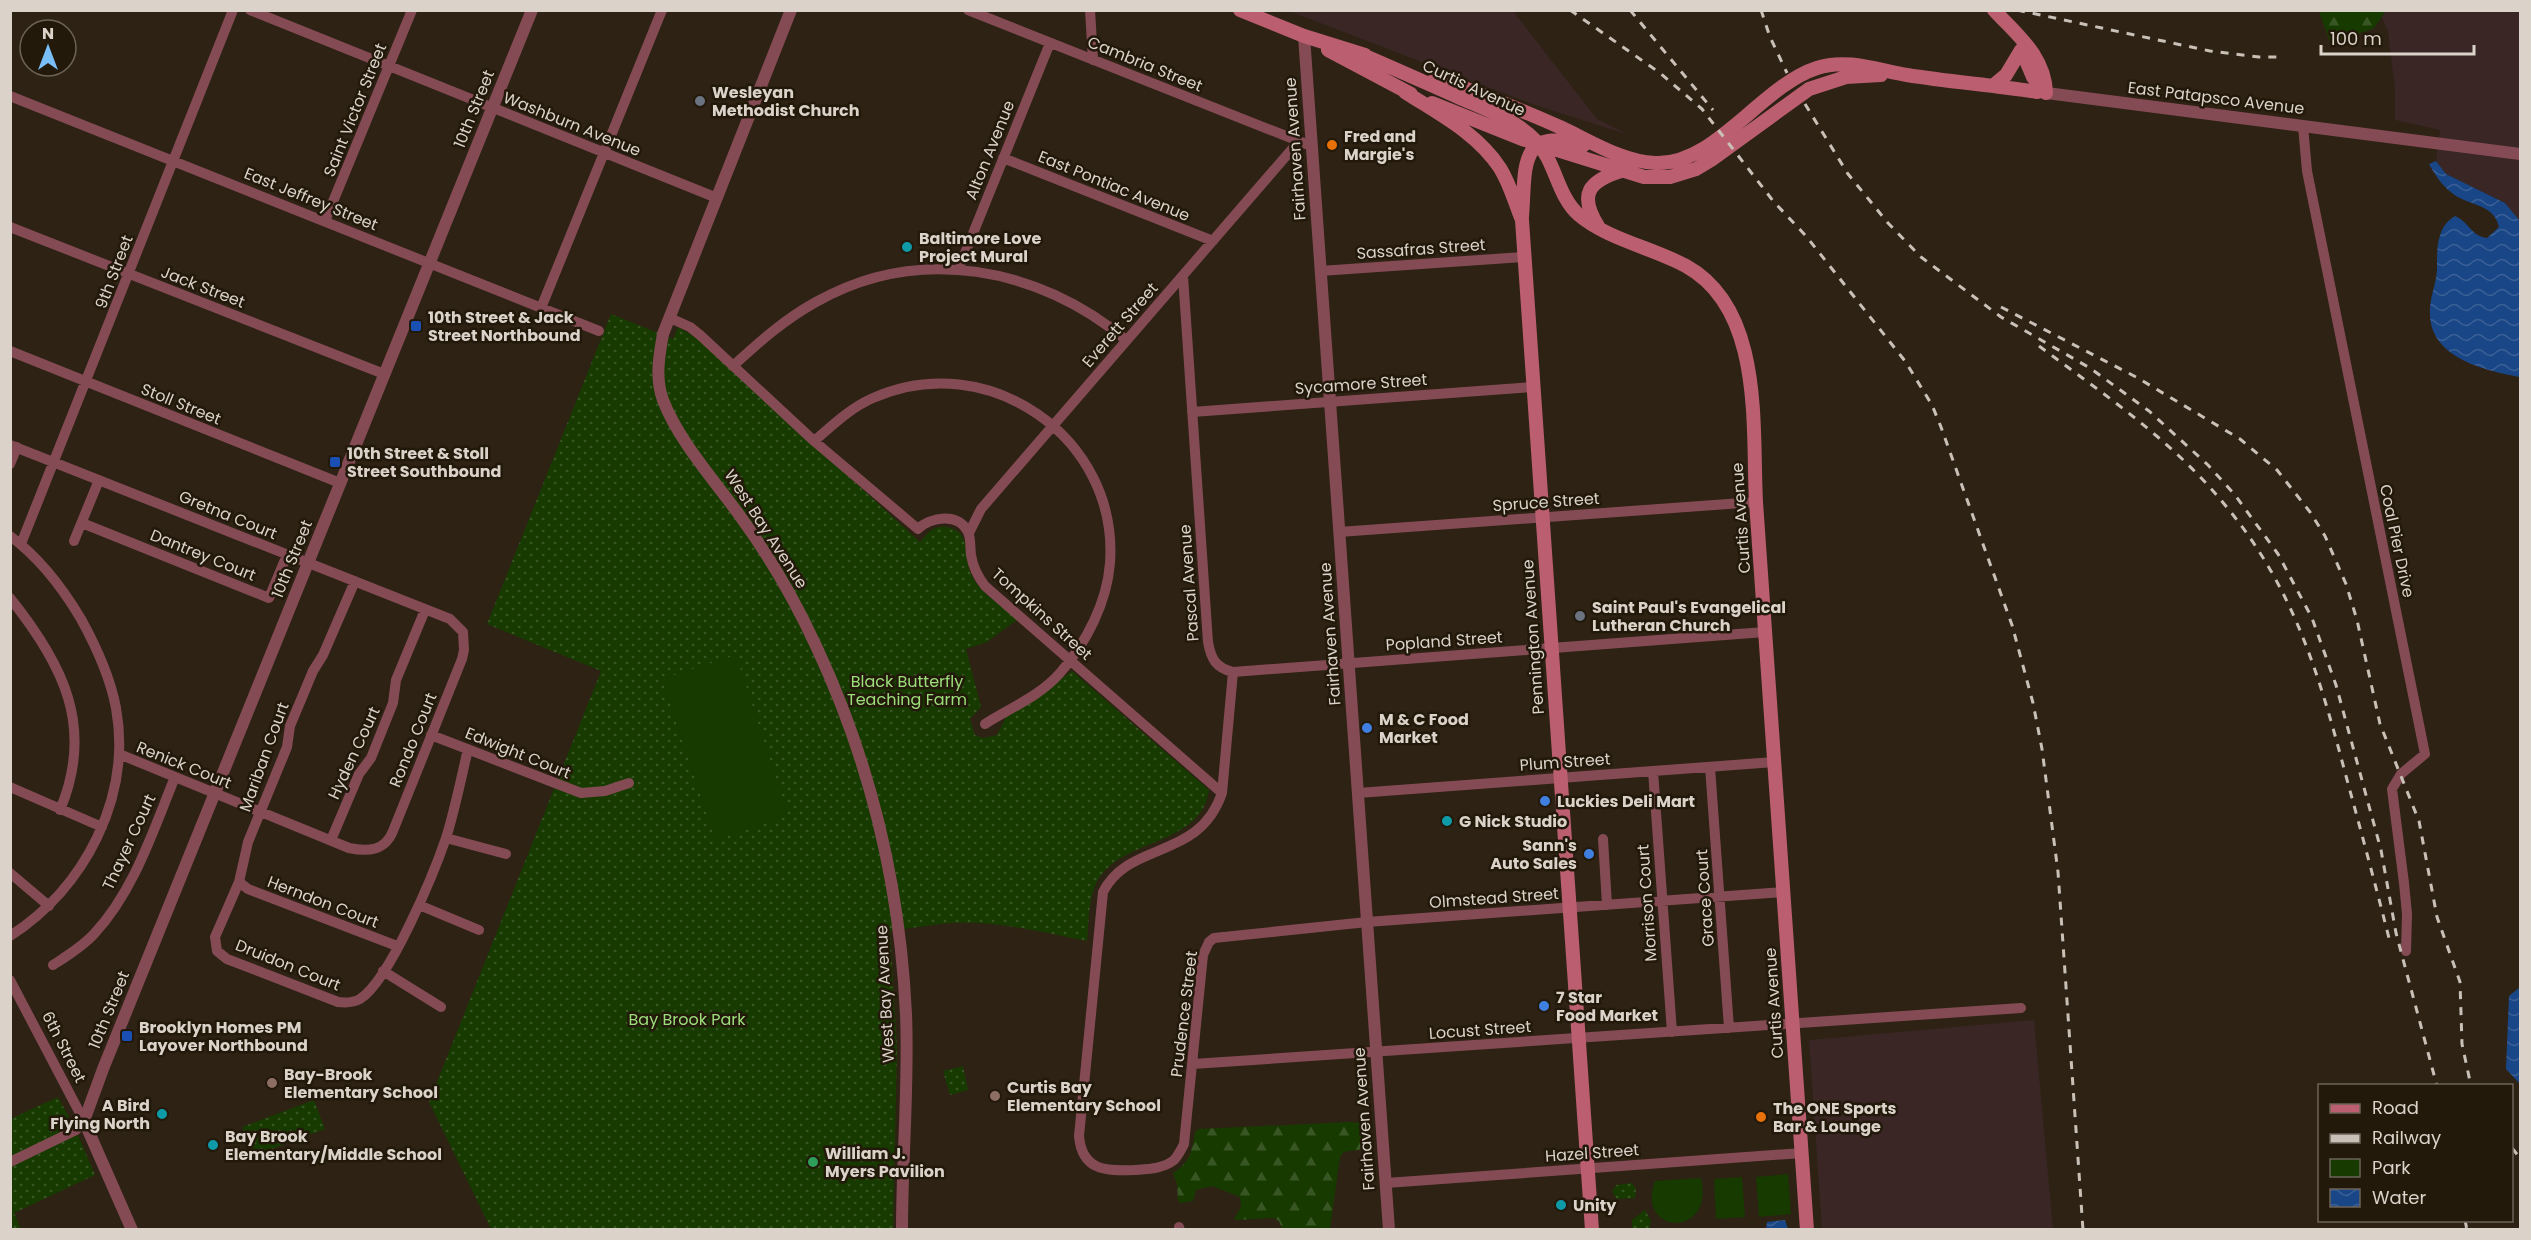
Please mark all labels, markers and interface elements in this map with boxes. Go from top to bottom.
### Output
north arrow [18,18,78,78]
scale bar [2321,18,2474,56]
text: N [42,22,54,45]
text: 100 m [2330,26,2382,51]
street label: Cambria Street [1084,30,1206,98]
street label: Saint Victor Street [318,40,392,180]
street label: Curtis Avenue [1419,54,1529,122]
street label: 10th Street [448,66,500,151]
street label: East Patapsco Avenue [2126,76,2306,120]
street label: Fairhaven Avenue [1279,77,1311,221]
place label: Wesleyan Methodist Church [712,81,860,122]
street label: Washburn Avenue [500,86,644,162]
marker: Wesleyan Methodist Church [693,94,707,108]
street label: Alton Avenue [960,97,1020,203]
place label: Fred and Margie's [1344,125,1416,166]
marker: Fred and Margie's [1325,138,1339,152]
street label: East Pontiac Avenue [1035,145,1193,227]
street label: East Jeffrey Street [241,162,381,236]
place label: Baltimore Love Project Mural [919,227,1041,268]
street label: 9th Street [89,232,139,312]
street label: Sassafras Street [1356,233,1486,265]
marker: Baltimore Love Project Mural [900,240,914,254]
street label: Jack Street [158,260,249,314]
street label: Everett Street [1077,277,1163,372]
place label: 10th Street & Jack Street Northbound [428,306,581,347]
marker: 10th Street & Jack Street Northbound [409,319,423,333]
street label: Sycamore Street [1294,368,1428,400]
street label: Stoll Street [138,378,225,431]
place label: 10th Street & Stoll Street Southbound [347,442,501,483]
marker: 10th Street & Stoll Street Southbound [328,455,342,469]
street label: Curtis Avenue [1726,462,1756,574]
street label: West Bay Avenue [719,465,813,593]
street label: Coal Pier Drive [2374,482,2420,600]
street label: Gretna Court [175,485,281,545]
street label: Spruce Street [1492,487,1600,517]
street label: 10th Street [266,516,318,601]
street label: Dantrey Court [147,523,259,587]
street label: Pascal Avenue [1173,524,1205,642]
street label: Pennington Avenue [1516,559,1550,715]
street label: Fairhaven Avenue [1314,562,1346,706]
street label: Tompkins Street [987,563,1097,666]
place label: Saint Paul's Evangelical Lutheran Church [1592,596,1786,637]
marker: Saint Paul's Evangelical Lutheran Church [1573,609,1587,623]
street label: Popland Street [1385,625,1503,657]
park label: Black Butterfly Teaching Farm [847,670,967,711]
street label: Rondo Court [384,689,442,791]
street label: Mariban Court [233,699,295,815]
street label: Hyden Court [322,703,386,803]
place label: M & C Food Market [1379,708,1469,749]
street label: Edwight Court [462,721,574,785]
marker: M & C Food Market [1360,721,1374,735]
street label: Renick Court [133,735,235,795]
street label: Plum Street [1519,747,1611,777]
street label: Thayer Court [97,790,161,894]
place label: Luckies Deli Mart [1557,790,1695,813]
marker: Luckies Deli Mart [1538,794,1552,808]
place label: G Nick Studio [1459,810,1567,833]
marker: G Nick Studio [1440,814,1454,828]
place label: Sann's Auto Sales [1490,834,1577,875]
street label: Morrison Court [1631,843,1663,962]
marker: Sann's Auto Sales [1582,847,1596,861]
street label: Grace Court [1690,848,1720,948]
street label: Herndon Court [264,870,382,934]
street label: Olmstead Street [1428,882,1560,914]
street label: West Bay Avenue [870,924,900,1063]
street label: Druidon Court [232,933,344,997]
street label: Curtis Avenue [1759,947,1789,1059]
street label: Prudence Street [1165,949,1203,1079]
street label: 10th Street [83,967,135,1052]
place label: 7 Star Food Market [1556,986,1658,1027]
marker: 7 Star Food Market [1537,999,1551,1013]
street label: 6th Street [36,1007,92,1087]
park label: Bay Brook Park [629,1008,746,1031]
street label: Locust Street [1428,1015,1532,1045]
place label: Brooklyn Homes PM Layover Northbound [139,1016,308,1057]
marker: Brooklyn Homes PM Layover Northbound [120,1029,134,1043]
street label: Fairhaven Avenue [1348,1047,1380,1191]
place label: Bay-Brook Elementary School [284,1063,438,1104]
marker: Bay-Brook Elementary School [265,1076,279,1090]
place label: Curtis Bay Elementary School [1007,1076,1161,1117]
legend [2318,1084,2513,1222]
marker: Curtis Bay Elementary School [988,1089,1002,1103]
place label: A Bird Flying North [50,1094,150,1135]
text: Road [2372,1095,2419,1120]
place label: The ONE Sports Bar & Lounge [1773,1097,1896,1138]
marker: A Bird Flying North [155,1107,169,1121]
marker: The ONE Sports Bar & Lounge [1754,1110,1768,1124]
place label: Bay Brook Elementary/Middle School [225,1125,442,1166]
text: Railway [2372,1125,2441,1150]
marker: Bay Brook Elementary/Middle School [206,1138,220,1152]
street label: Hazel Street [1544,1138,1640,1168]
place label: William J. Myers Pavilion [825,1142,945,1183]
marker: William J. Myers Pavilion [806,1155,820,1169]
text: Park [2372,1155,2411,1180]
text: Water [2372,1185,2426,1210]
place label: Unity [1573,1194,1617,1217]
marker: Unity [1554,1198,1568,1212]

